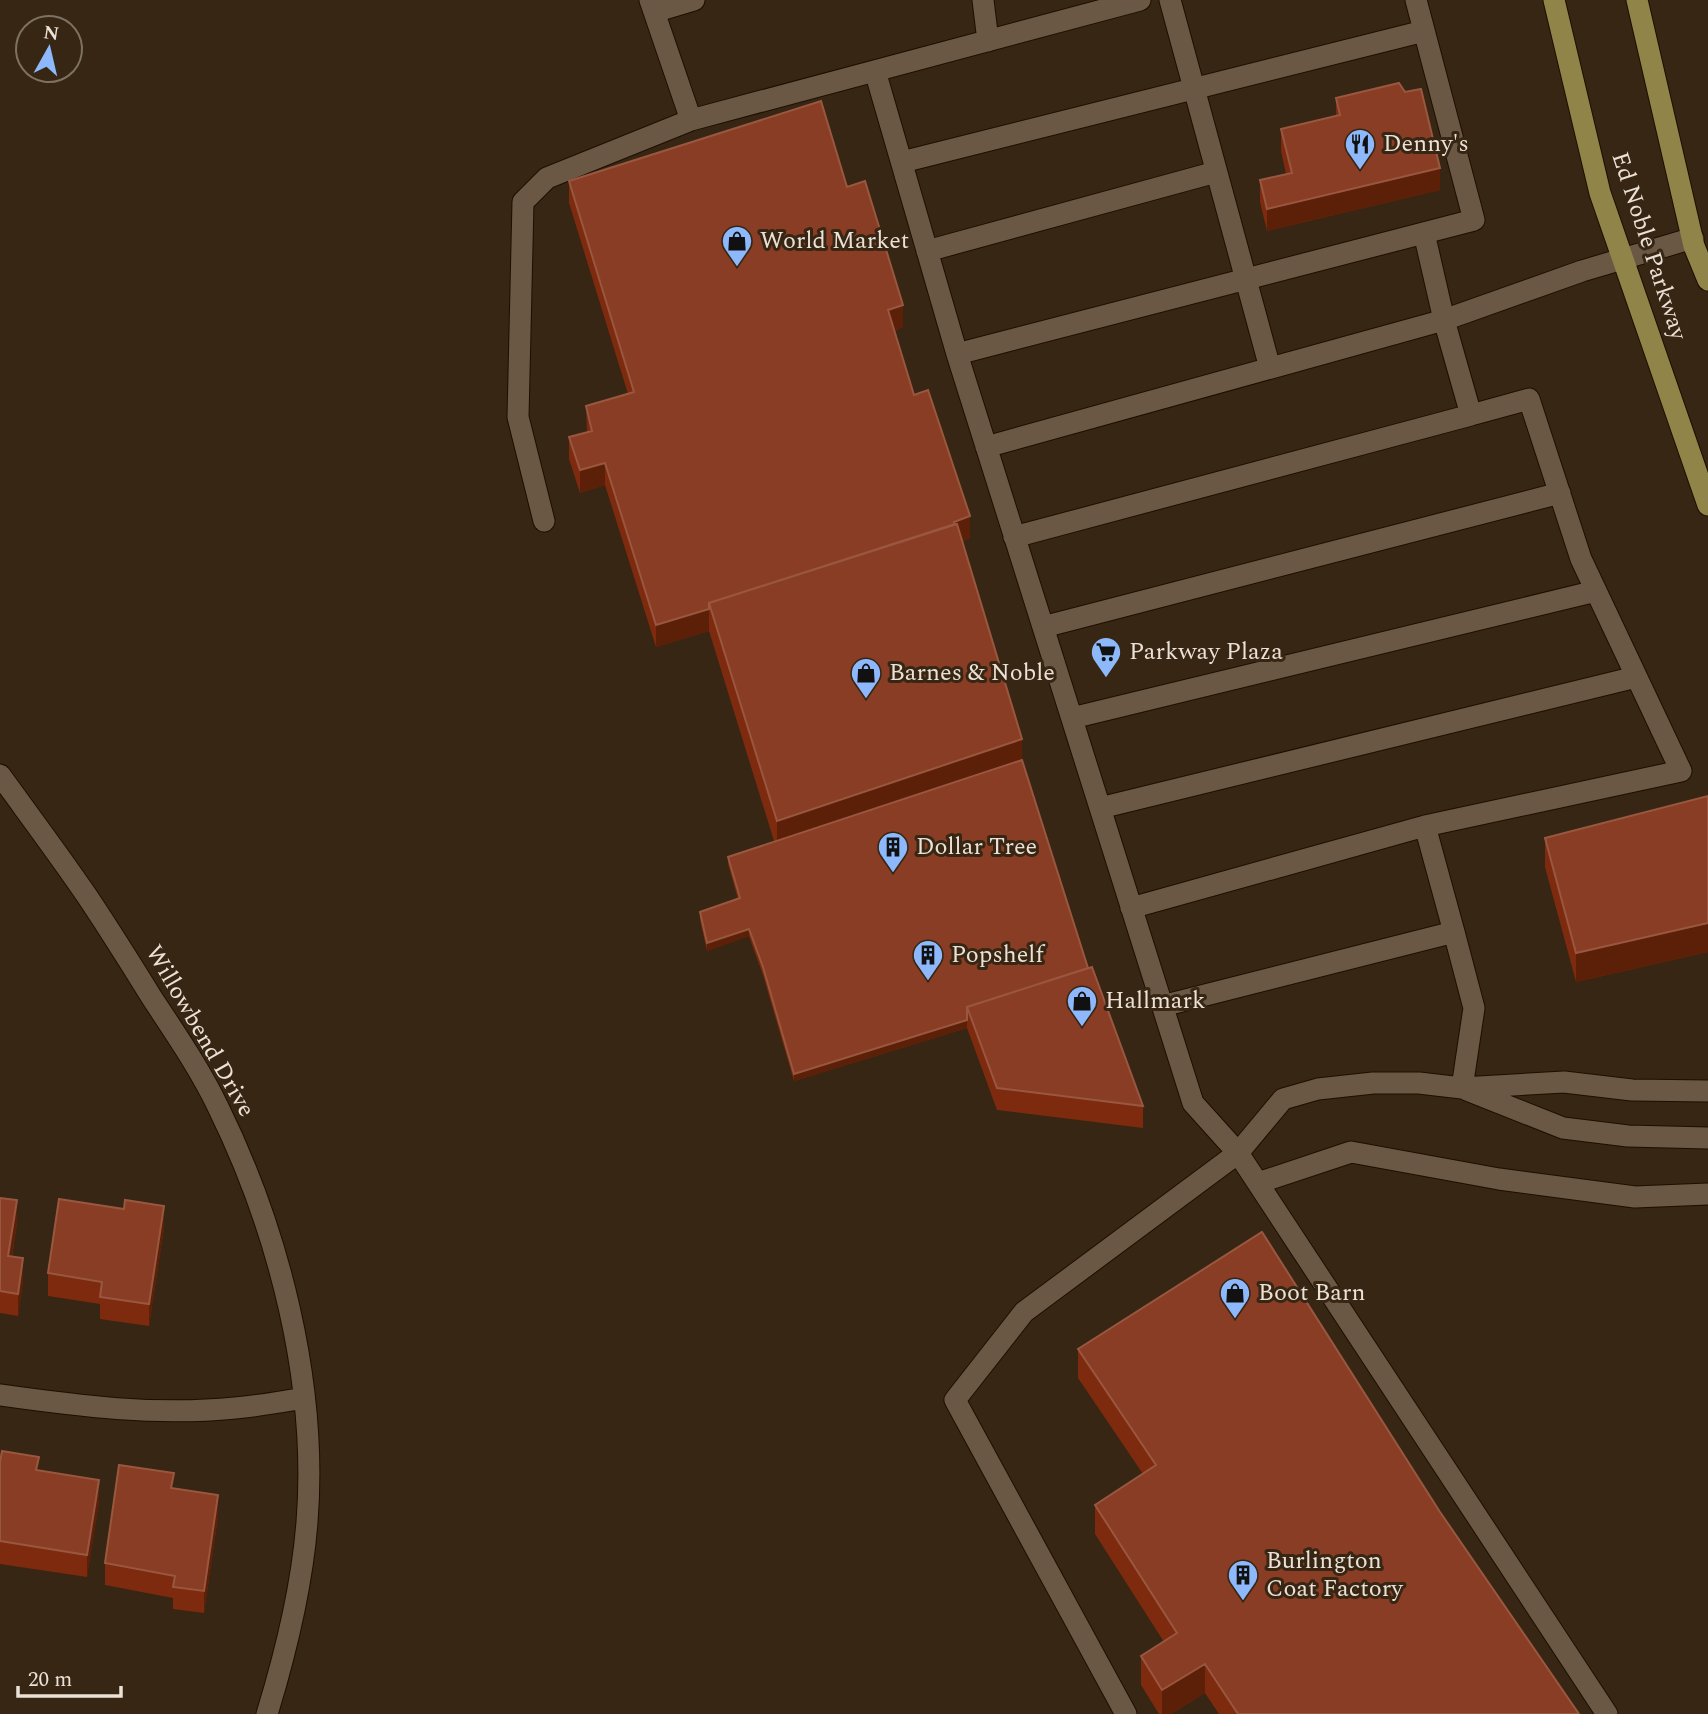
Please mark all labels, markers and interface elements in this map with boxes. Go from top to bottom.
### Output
north arrow [14,14,84,84]
text: N [41,18,61,49]
place label: Denny's [1383,126,1469,162]
restaurant icon: Denny's [1343,127,1377,171]
street label: Ed Noble Parkway [1602,147,1697,346]
place label: World Market [760,223,909,259]
shop icon: World Market [720,224,754,268]
place label: Parkway Plaza [1129,634,1283,670]
supermarket icon: Parkway Plaza [1089,635,1123,679]
place label: Barnes & Noble [889,655,1055,691]
shop icon: Barnes & Noble [849,656,883,700]
place label: Dollar Tree [916,829,1037,865]
building icon: Dollar Tree [876,830,910,874]
place label: Popshelf [951,937,1045,973]
street label: Willowbend Drive [136,938,264,1124]
building icon: Popshelf [911,938,945,982]
place label: Hallmark [1105,983,1205,1019]
shop icon: Hallmark [1065,984,1099,1028]
place label: Boot Barn [1258,1275,1366,1311]
shop icon: Boot Barn [1218,1276,1252,1320]
place label: Burlington Coat Factory [1266,1543,1404,1607]
building icon: Burlington Coat Factory [1226,1558,1260,1602]
scale bar [18,1654,121,1698]
text: 20 m [28,1664,72,1696]

